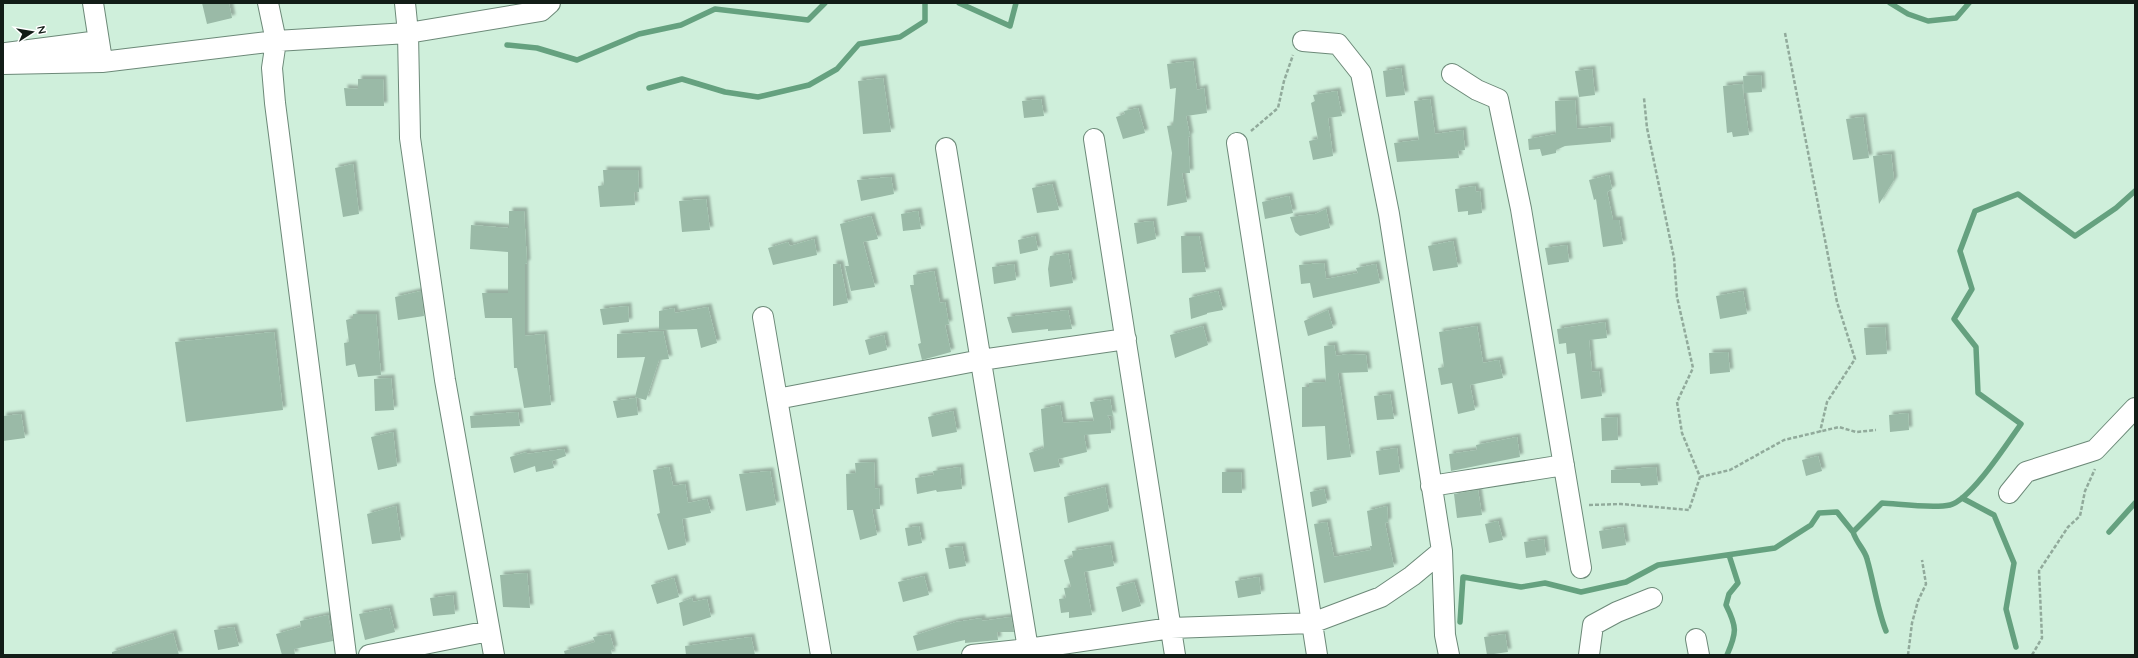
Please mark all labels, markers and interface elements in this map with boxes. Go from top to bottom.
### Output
north arrow [12,12,52,52]
text: N [34,25,49,35]

